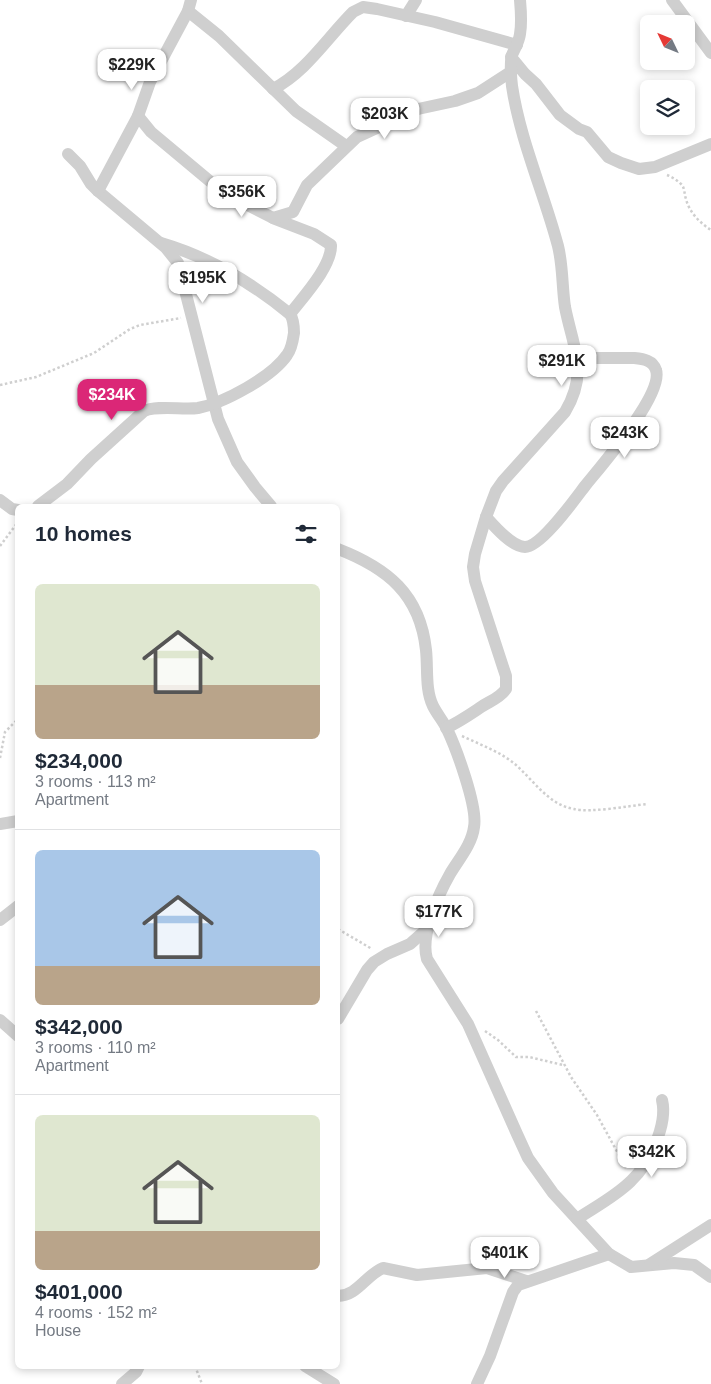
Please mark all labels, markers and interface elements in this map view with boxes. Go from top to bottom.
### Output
north arrow [640,15,695,70]
map controls [640,15,695,135]
pin: $229K [97,48,167,91]
text: $229K [108,56,156,73]
button: layers [640,80,695,135]
pin: $203K [350,98,420,140]
text: $203K [361,105,409,122]
pin: $356K [207,176,277,218]
text: $356K [218,183,266,200]
pin: $195K [168,262,238,304]
text: $195K [179,269,227,286]
pin: $291K [527,344,597,387]
text: $291K [538,352,586,369]
pin: $234K [77,378,147,421]
text: $234K [88,386,136,403]
pin: $243K [590,416,660,459]
text: $243K [601,424,649,441]
icon: filters [292,520,320,548]
text: 10 homes [35,522,132,545]
icon: home [133,617,223,707]
text: $234,000 [35,749,123,772]
text: 3 rooms · 113 m² [35,773,156,790]
text: Apartment [35,791,109,808]
icon: home [133,882,223,972]
pin: $177K [404,896,474,938]
text: $177K [415,903,463,920]
text: $342,000 [35,1015,123,1038]
text: 3 rooms · 110 m² [35,1039,156,1056]
text: Apartment [35,1057,109,1074]
pin: $342K [617,1136,687,1178]
text: $342K [628,1143,676,1160]
icon: home [133,1147,223,1237]
pin: $401K [470,1236,540,1279]
text: $401K [481,1244,529,1261]
text: $401,000 [35,1280,123,1303]
text: 4 rooms · 152 m² [35,1304,157,1321]
text: House [35,1322,81,1339]

